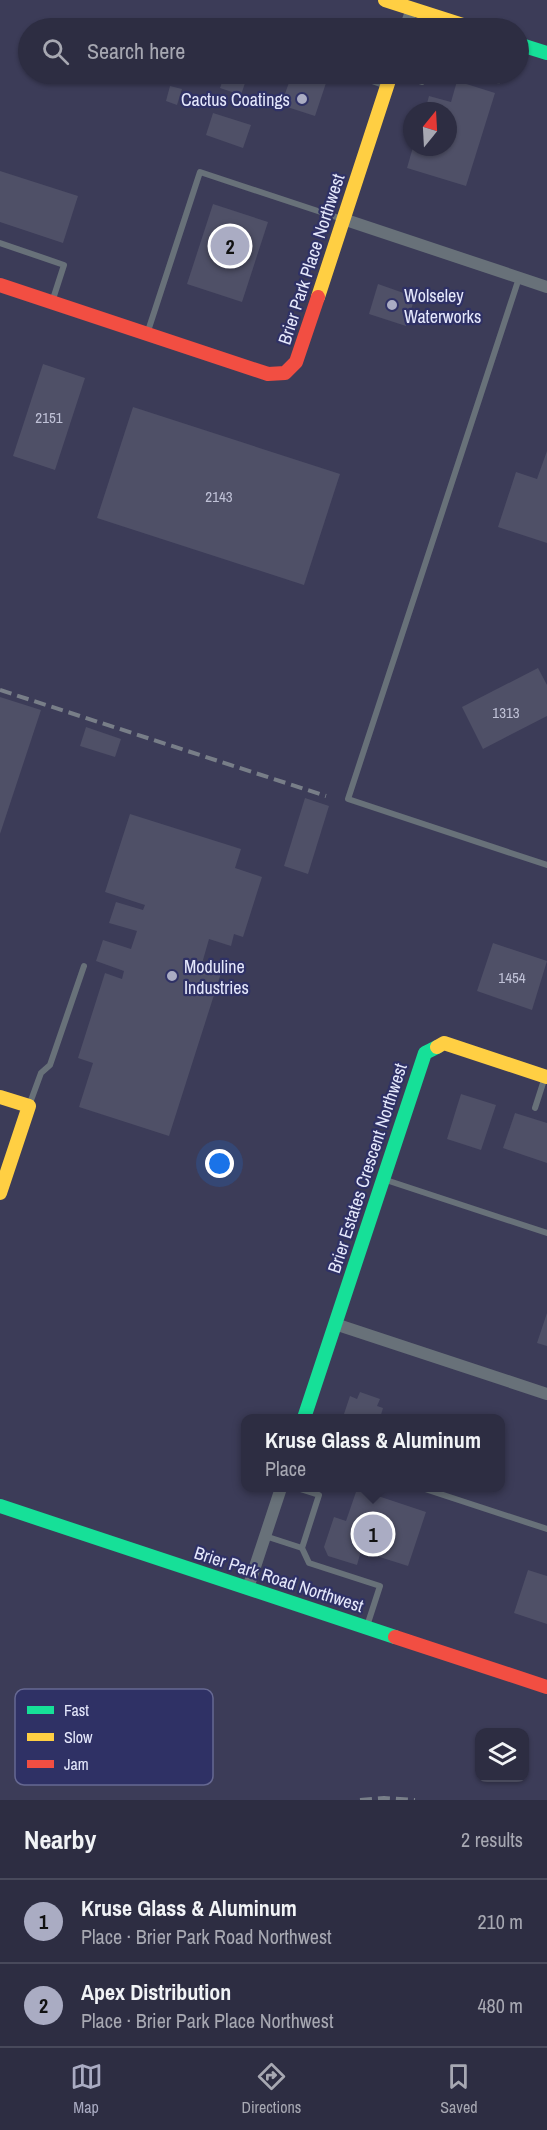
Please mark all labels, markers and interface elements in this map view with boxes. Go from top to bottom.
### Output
search box [18,18,529,84]
icon: search [39,35,72,68]
text: Search here [87,36,185,66]
place label: Cactus Coatings [181,87,290,112]
marker: Cactus Coatings [295,92,309,106]
north arrow [403,102,457,156]
street label: Brier Park Place Northwest [272,170,350,348]
pin: 2 [210,224,250,268]
place label: Wolseley Waterworks [404,283,481,329]
marker: Wolseley Waterworks [385,298,399,312]
house number: 2151 [35,407,63,428]
house number: 2143 [205,486,233,507]
house number: 1313 [492,702,520,723]
place label: Moduline Industries [184,954,249,1000]
house number: 1454 [498,967,526,988]
marker: Moduline Industries [165,969,179,983]
street label: Brier Estates Crescent Northwest [321,1060,413,1276]
your location [205,1149,234,1178]
popup [241,1414,505,1492]
text: Kruse Glass & Aluminum [265,1425,481,1455]
text: Place [265,1455,306,1482]
pin: 1 [354,1512,392,1556]
street label: Brier Park Road Northwest [191,1540,367,1618]
legend [15,1689,213,1785]
text: Fast [64,1699,89,1721]
text: Slow [64,1726,93,1748]
map controls [475,1728,529,1782]
button: layers [475,1728,529,1782]
text: Jam [64,1753,89,1775]
text: Nearby [24,1822,96,1857]
text: 2 results [461,1826,523,1853]
text: Kruse Glass & Aluminum [81,1893,297,1923]
text: 1 [39,1908,48,1935]
text: 210 m [477,1908,523,1935]
text: Place · Brier Park Road Northwest [81,1923,332,1950]
text: Apex Distribution [81,1977,231,2007]
text: 2 [39,1992,48,2019]
text: 480 m [477,1992,523,2019]
text: Place · Brier Park Place Northwest [81,2007,333,2034]
tab: Map [70,2060,103,2118]
tab: Directions [242,2060,301,2118]
tab: Saved [440,2060,478,2118]

